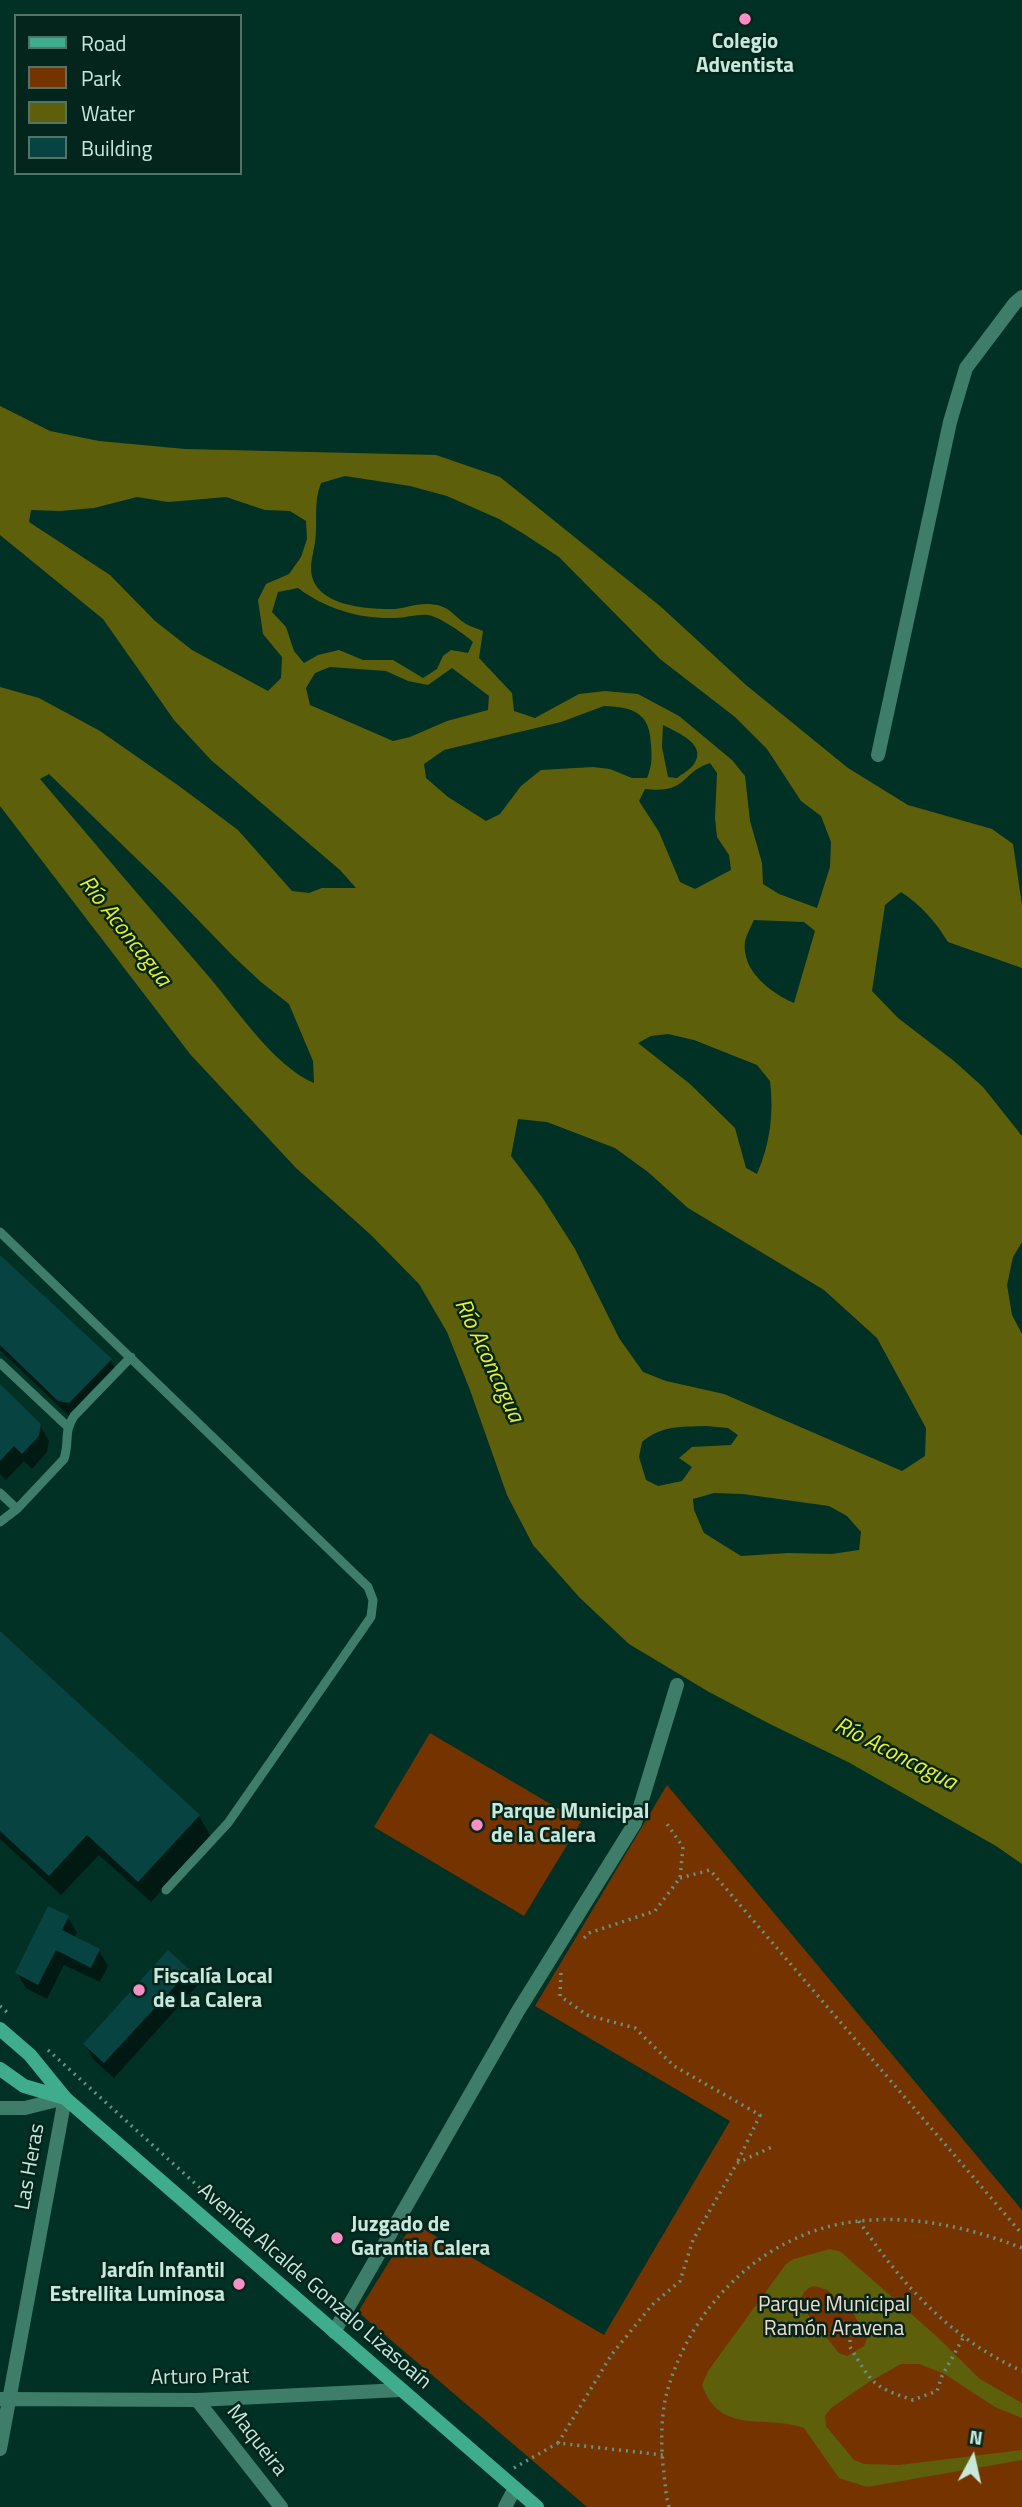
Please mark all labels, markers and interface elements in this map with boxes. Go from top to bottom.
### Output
marker: Colegio Adventista [737,11,753,27]
legend [14,14,242,175]
text: Road [81,27,126,59]
place label: Colegio Adventista [696,30,794,80]
text: Park [81,62,121,94]
text: Water [81,97,135,129]
text: Building [81,132,152,164]
water label: Río Aconcagua [72,871,176,993]
water label: Río Aconcagua [447,1295,529,1427]
water label: Río Aconcagua [829,1713,961,1797]
place label: Parque Municipal de la Calera [491,1800,649,1850]
marker: Parque Municipal de la Calera [469,1817,485,1833]
place label: Fiscalía Local de La Calera [153,1965,273,2015]
marker: Fiscalía Local de La Calera [131,1982,147,1998]
street label: Las Heras [11,2122,51,2212]
street label: Avenida Alcalde Gonzalo Lizasoaín [192,2179,436,2395]
place label: Juzgado de Garantia Calera [351,2213,490,2263]
marker: Juzgado de Garantia Calera [329,2230,345,2246]
place label: Jardín Infantil Estrellita Luminosa [50,2259,225,2309]
marker: Jardín Infantil Estrellita Luminosa [231,2276,247,2292]
park label: Parque Municipal Ramón Aravena [758,2293,910,2343]
street label: Arturo Prat [150,2365,250,2391]
street label: Maqueira [220,2400,292,2482]
text: N [967,2421,985,2452]
north arrow [938,2423,1008,2493]

